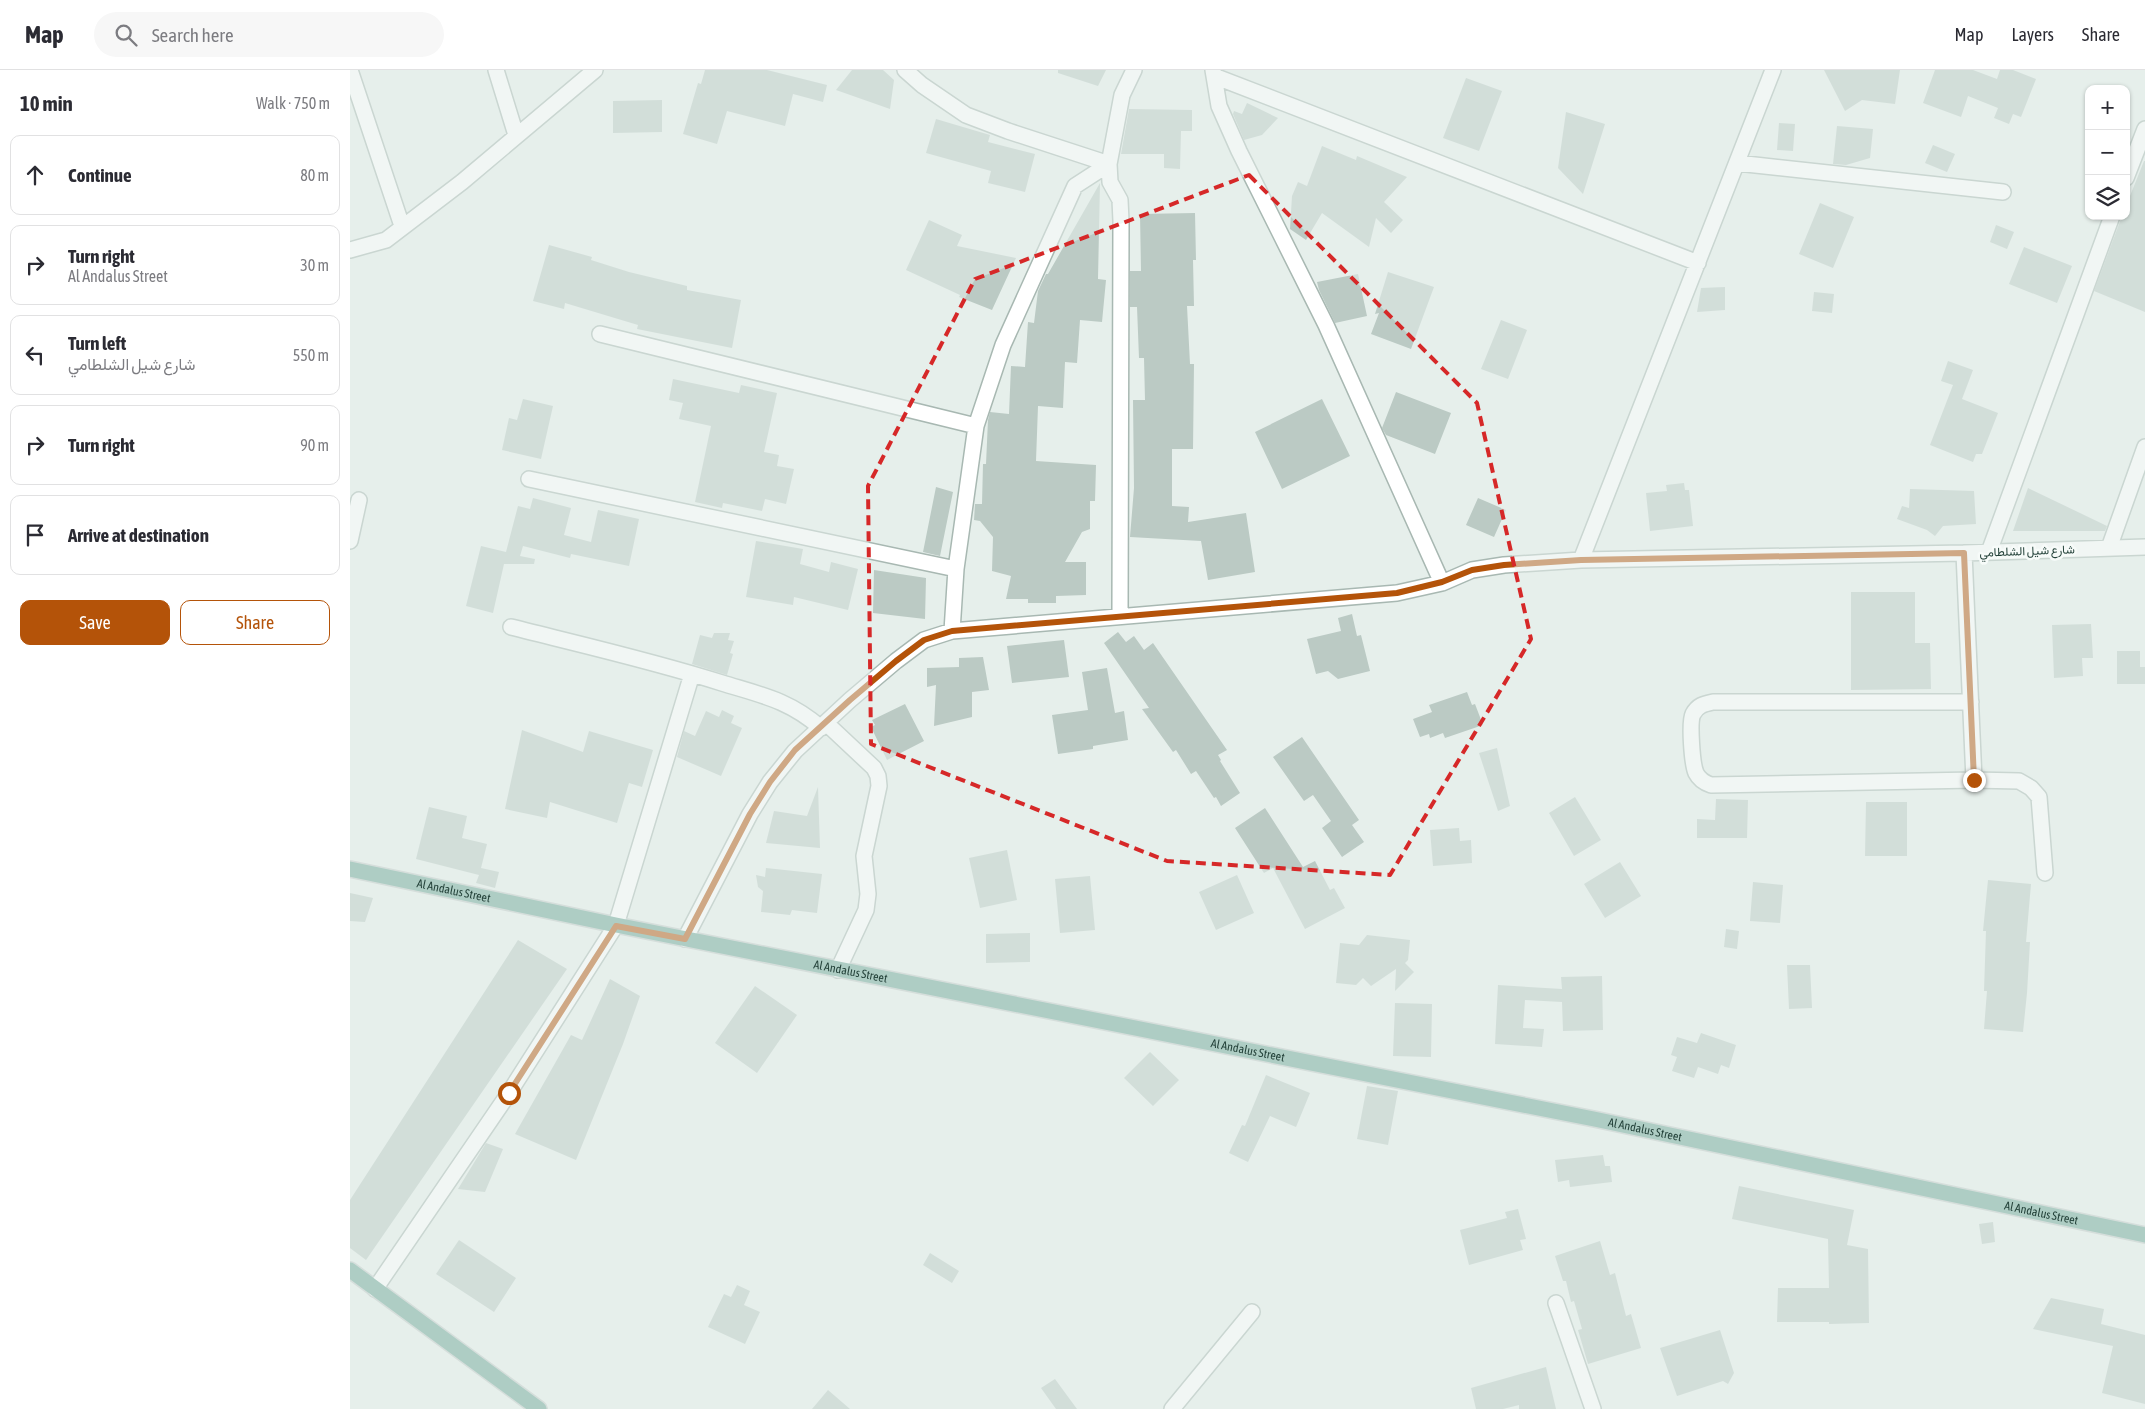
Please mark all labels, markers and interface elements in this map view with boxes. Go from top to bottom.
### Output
search box [94,12,444,57]
text: Map [25,21,64,48]
icon: search [112,21,140,49]
text: Search here [152,24,234,46]
text: Map [1954,24,1983,45]
text: Layers [2011,24,2054,45]
text: Share [2082,24,2120,45]
map controls [2085,85,2130,220]
button: + [2085,85,2130,130]
text: 10 min [20,91,73,115]
text: Walk · 750 m [256,94,330,112]
button: − [2085,130,2130,175]
icon: ahead [21,161,49,189]
text: Continue [68,164,132,186]
text: 80 m [300,166,329,184]
button: layers [2085,175,2130,220]
text: Turn right [68,245,135,267]
icon: right [21,251,49,279]
text: 30 m [300,256,329,274]
text: Al Andalus Street [68,267,168,285]
text: Turn left [68,332,126,354]
icon: left [21,341,49,369]
text: 550 m [293,346,329,364]
text: شارع شيل الشلطامي [68,355,195,373]
icon: right [21,431,49,459]
text: Turn right [68,434,135,456]
text: 90 m [300,436,329,454]
icon: arrive [21,521,49,549]
text: Arrive at destination [68,524,209,546]
street label: شارع شيل الشلطامي [1979,542,2075,563]
button: Save [20,600,170,645]
button: Share [180,600,330,645]
route end [1963,769,1986,792]
street label: Al Andalus Street [416,876,492,906]
street label: Al Andalus Street [812,957,889,986]
street label: Al Andalus Street [1210,1036,1287,1065]
route start [498,1082,521,1105]
street label: Al Andalus Street [1607,1115,1684,1144]
street label: Al Andalus Street [2003,1199,2080,1228]

